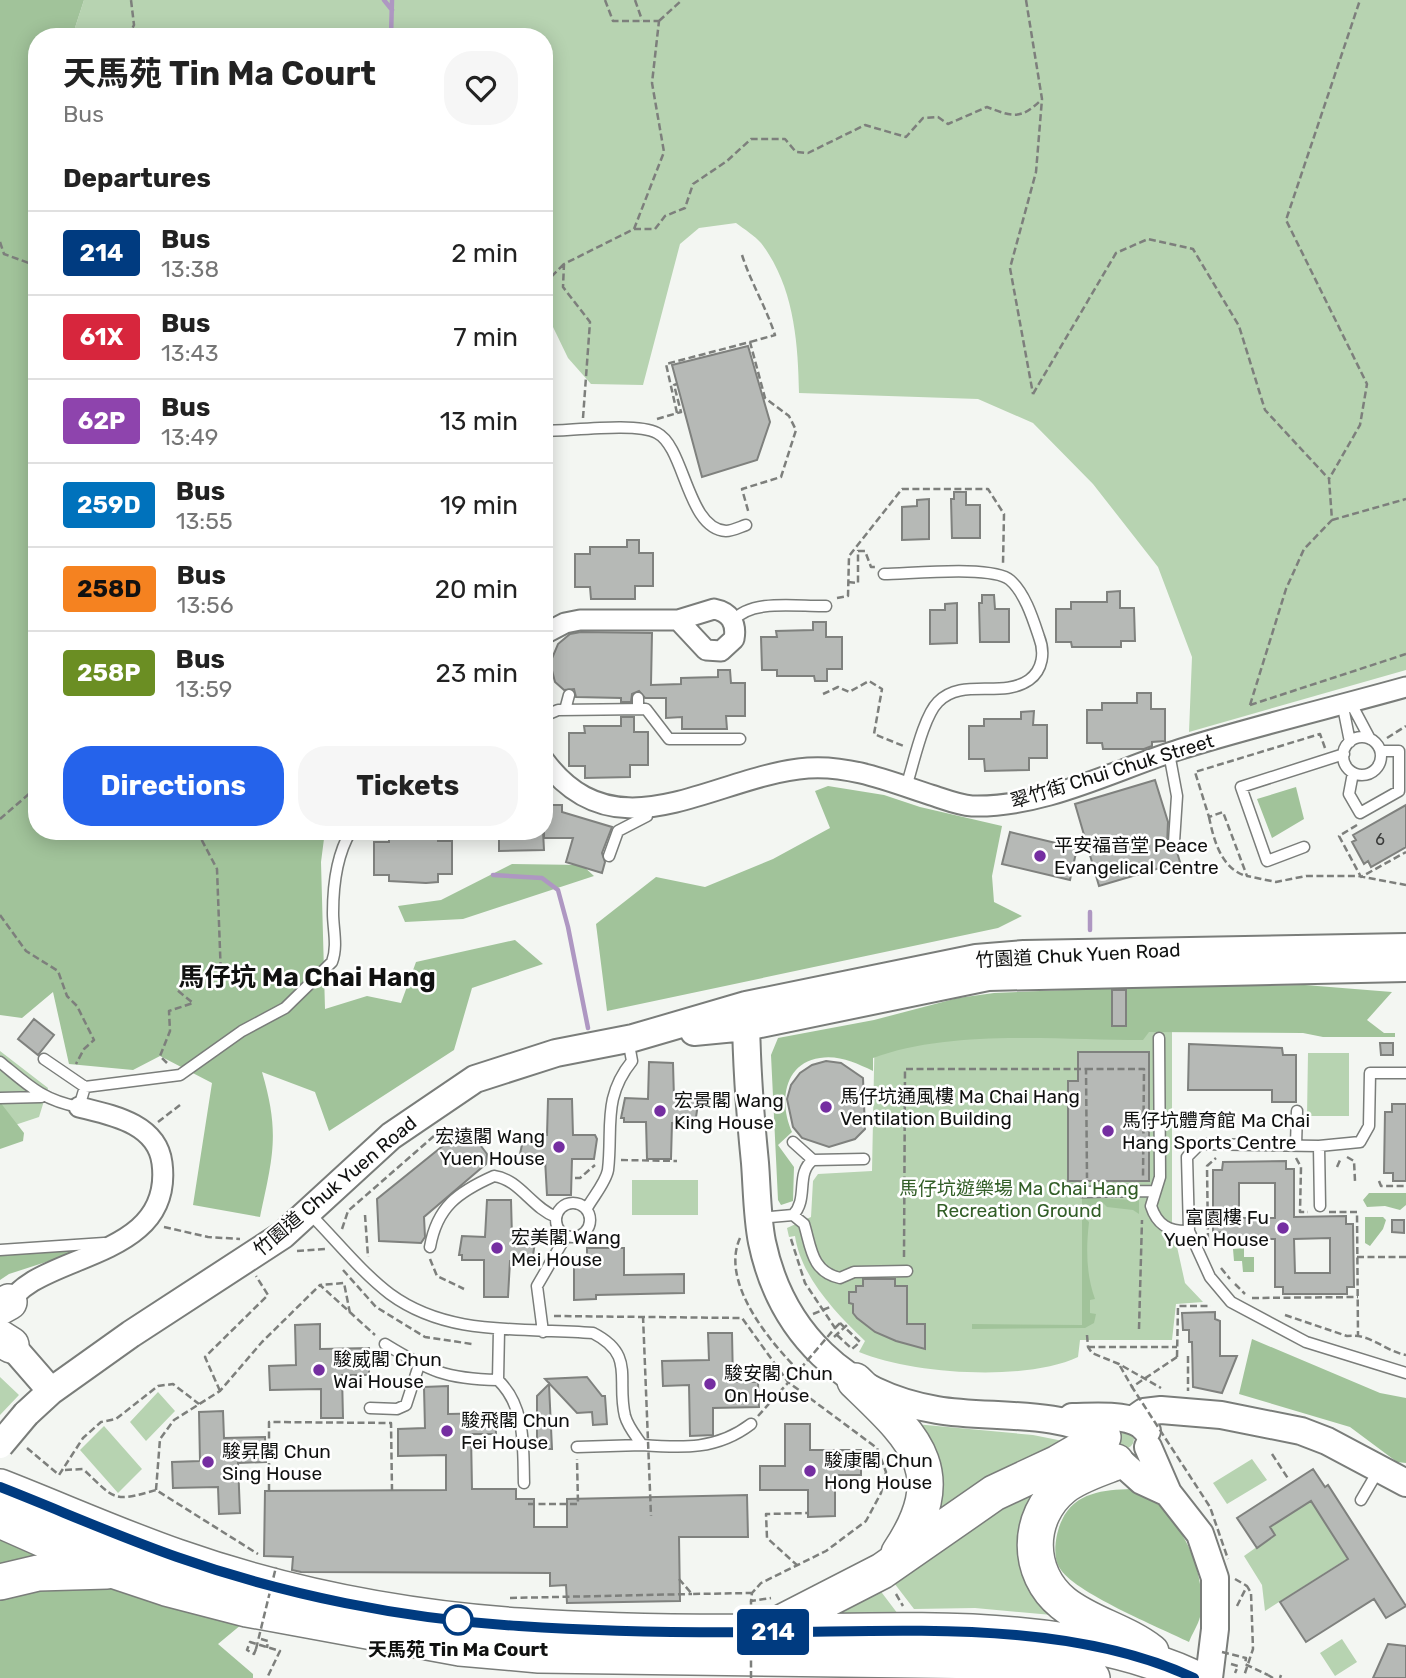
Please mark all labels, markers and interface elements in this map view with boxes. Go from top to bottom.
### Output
button: heart [444,51,518,125]
text: 天馬苑 Tin Ma Court [63,54,376,93]
text: Bus [63,100,104,128]
text: Departures [63,163,211,194]
text: Bus [161,224,210,255]
text: 2 min [451,238,518,269]
text: 214 [80,239,123,267]
text: 13:38 [161,255,219,283]
text: Bus [161,308,210,339]
text: 7 min [453,322,518,353]
text: 61X [80,323,123,351]
text: 13:43 [161,339,219,367]
text: Bus [161,392,210,423]
text: 13 min [440,406,518,437]
text: 62P [78,407,125,435]
text: 13:49 [161,423,218,451]
text: Bus [176,476,225,507]
text: 19 min [440,490,518,521]
text: 259D [77,491,141,519]
text: 13:55 [176,507,233,535]
text: Bus [177,560,226,591]
text: 20 min [435,574,518,605]
text: 258D [77,575,142,603]
text: 13:56 [177,591,234,619]
text: Bus [176,644,225,675]
text: 23 min [436,658,518,689]
text: 258P [77,659,141,687]
text: 13:59 [176,675,232,703]
street label: 翠竹街 Chui Chuk Street [1008,729,1217,813]
button: Directions [63,746,284,826]
button: Tickets [298,746,518,826]
house number: 6 [1375,830,1385,849]
place label: 平安福音堂 Peace Evangelical Centre [1054,834,1219,879]
marker: 平安福音堂 Peace Evangelical Centre [1032,848,1048,864]
street label: 竹園道 Chuk Yuen Road [975,938,1181,972]
district label: 馬仔坑 Ma Chai Hang [178,962,436,993]
place label: 馬仔坑通風樓 Ma Chai Hang Ventilation Building [840,1085,1080,1130]
place label: 宏景閣 Wang King House [674,1089,784,1134]
marker: 馬仔坑通風樓 Ma Chai Hang Ventilation Building [818,1099,834,1115]
marker: 宏景閣 Wang King House [652,1103,668,1119]
place label: 馬仔坑體育館 Ma Chai Hang Sports Centre [1122,1109,1310,1154]
street label: 竹園道 Chuk Yuen Road [249,1111,421,1261]
marker: 馬仔坑體育館 Ma Chai Hang Sports Centre [1100,1123,1116,1139]
place label: 宏遠閣 Wang Yuen House [435,1125,545,1170]
marker: 宏遠閣 Wang Yuen House [551,1139,567,1155]
park label: 馬仔坑遊樂場 Ma Chai Hang Recreation Ground [899,1177,1139,1222]
place label: 富園樓 Fu Yuen House [1163,1206,1269,1251]
marker: 富園樓 Fu Yuen House [1275,1220,1291,1236]
place label: 宏美閣 Wang Mei House [511,1226,621,1271]
marker: 宏美閣 Wang Mei House [489,1240,505,1256]
place label: 駿威閣 Chun Wai House [333,1348,442,1393]
marker: 駿威閣 Chun Wai House [311,1362,327,1378]
place label: 駿安閣 Chun On House [724,1362,833,1407]
marker: 駿安閣 Chun On House [702,1376,718,1392]
place label: 駿飛閣 Chun Fei House [461,1409,570,1454]
marker: 駿飛閣 Chun Fei House [439,1423,455,1439]
place label: 駿昇閣 Chun Sing House [222,1440,331,1485]
place label: 駿康閣 Chun Hong House [824,1449,933,1494]
marker: 駿昇閣 Chun Sing House [200,1454,216,1470]
marker: 駿康閣 Chun Hong House [802,1463,818,1479]
marker: 天馬苑 Tin Ma Court [443,1605,473,1635]
line badge: 214 [733,1609,813,1655]
text: 214 [751,1618,795,1646]
place label: 天馬苑 Tin Ma Court [368,1638,548,1661]

